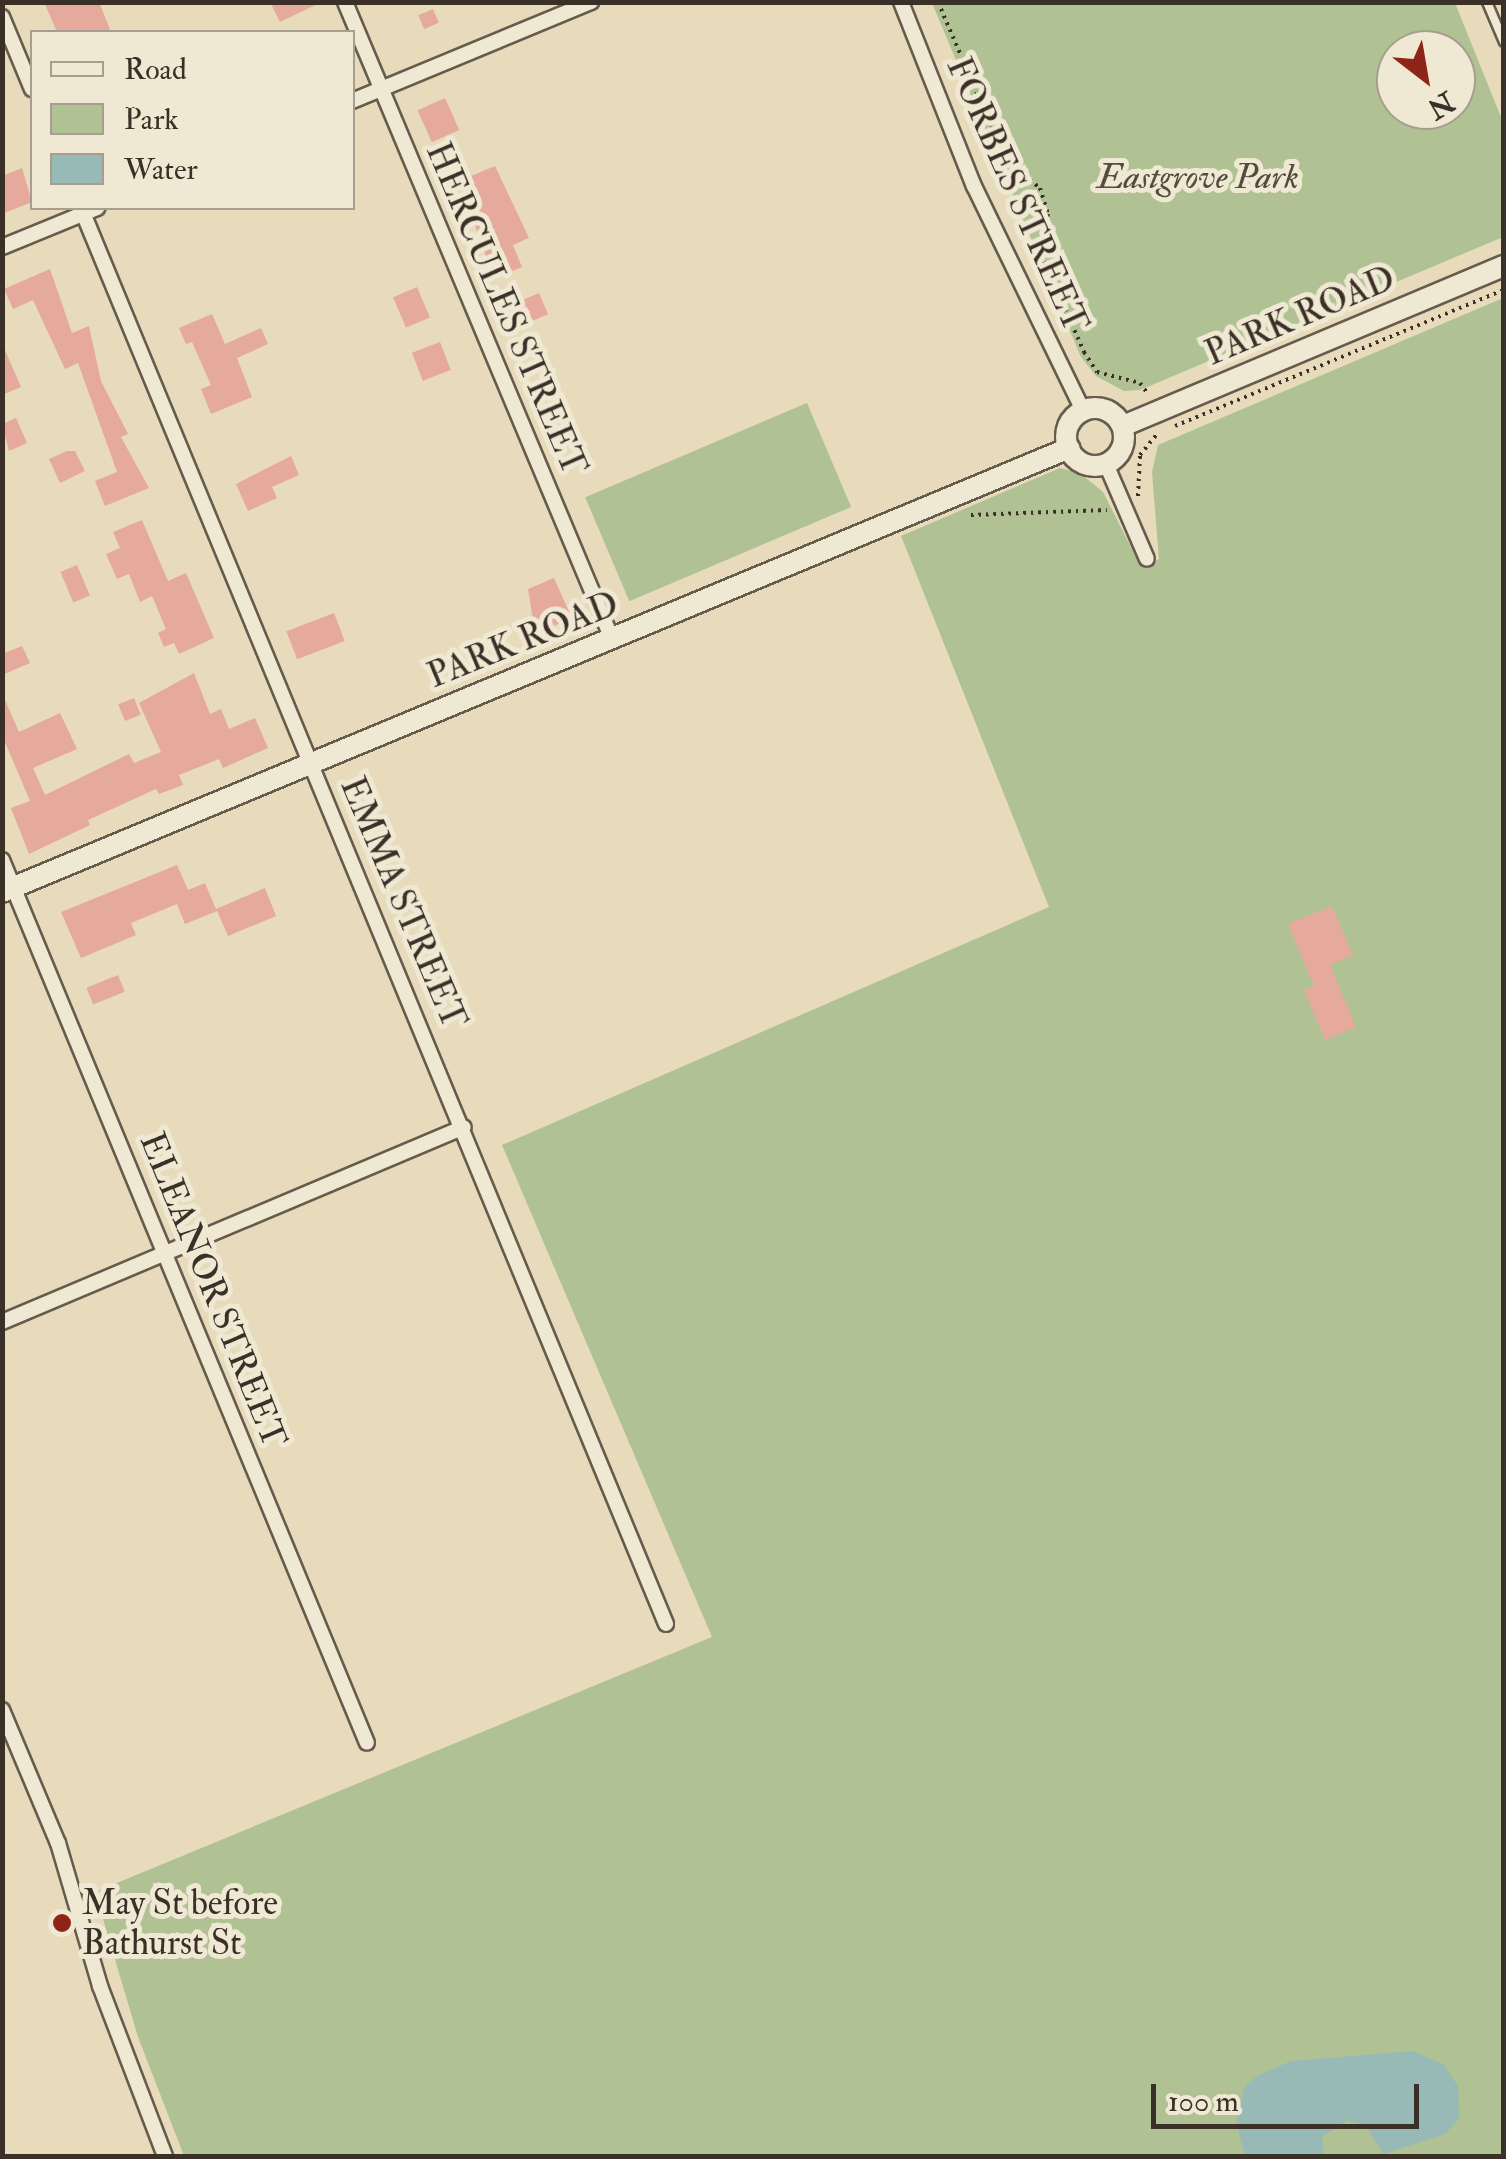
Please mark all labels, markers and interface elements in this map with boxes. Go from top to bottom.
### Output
legend [30,30,355,210]
north arrow [1376,30,1476,130]
text: Road [124,51,187,88]
street label: FORBES STREET [937,51,1097,339]
text: N [1421,83,1460,126]
text: Park [124,101,179,138]
street label: HERCULES STREET [417,136,595,482]
text: Water [124,151,198,188]
park label: Eastgrove Park [1097,156,1299,198]
street label: PARK ROAD [1199,257,1401,375]
street label: PARK ROAD [422,583,624,697]
street label: EMMA STREET [331,771,475,1035]
street label: ELEANOR STREET [131,1126,295,1454]
place label: May St before Bathurst St [82,1882,278,1964]
marker: May St before Bathurst St [51,1912,73,1934]
scale bar [1156,2064,1424,2126]
text: 100 m [1168,2083,1239,2120]

